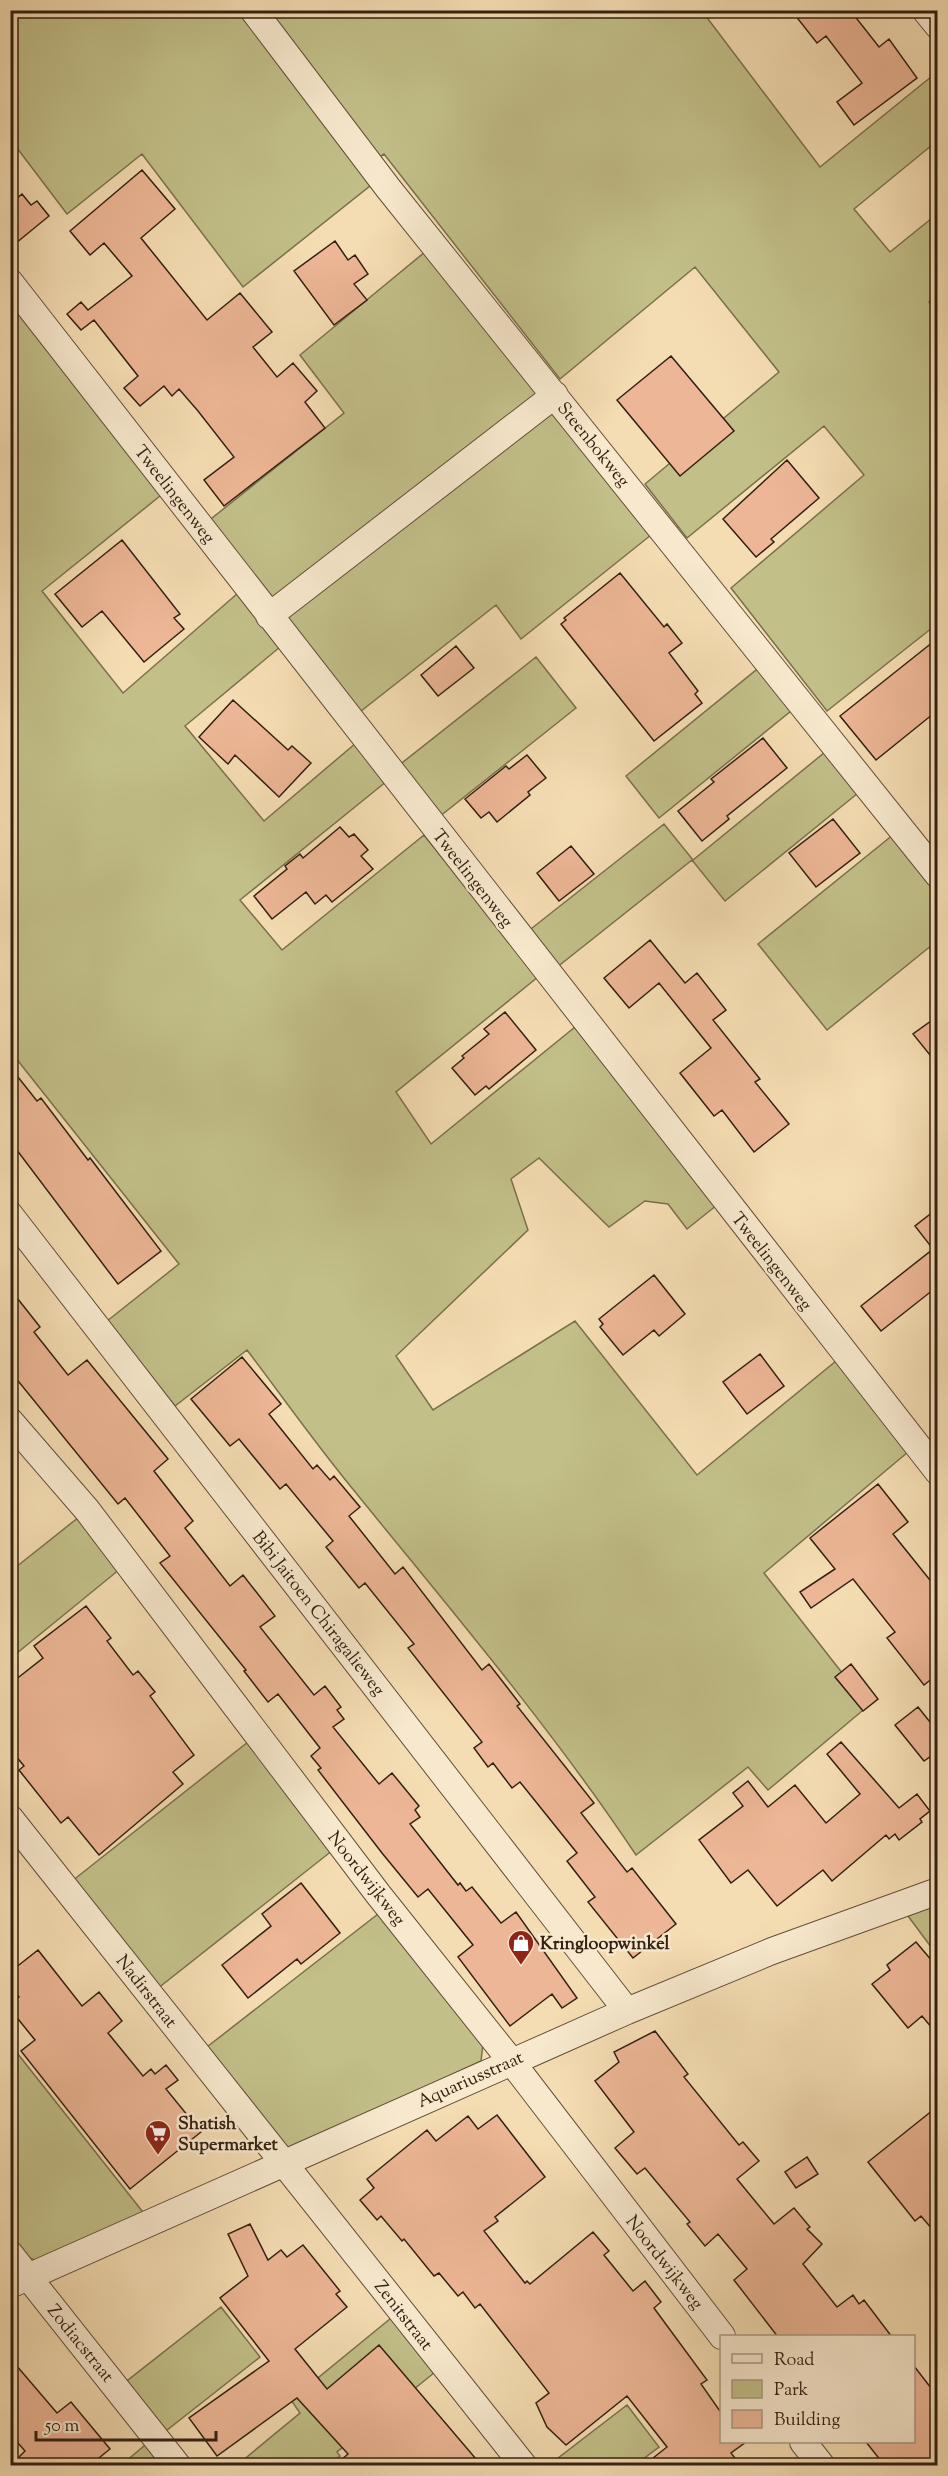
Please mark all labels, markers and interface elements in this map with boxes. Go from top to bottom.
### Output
street label: Steenbokweg [550,397,635,494]
street label: Tweelingenweg [127,440,220,550]
street label: Tweelingenweg [425,824,518,934]
street label: Tweelingenweg [724,1207,817,1317]
street label: Bibi Jaitoen Chiragalieweg [245,1526,390,1702]
street label: Noordwijkweg [320,1826,411,1932]
shop icon: Kringloopwinkel [506,1928,536,1966]
place label: Kringloopwinkel [540,1932,671,1958]
street label: Nadirstraat [108,1950,182,2034]
street label: Aquariusstraat [414,2046,528,2116]
place label: Shatish Supermarket [178,2112,279,2159]
supermarket icon: Shatish Supermarket [143,2118,173,2156]
street label: Noordwijkweg [618,2210,709,2316]
street label: Zenitstraat [367,2276,438,2357]
street label: Zodiacstraat [40,2300,119,2389]
legend [720,2335,915,2443]
text: Road [774,2348,814,2374]
text: Park [774,2378,809,2404]
scale bar [36,2404,216,2442]
text: Building [774,2408,840,2434]
text: 50 m [44,2414,80,2440]

